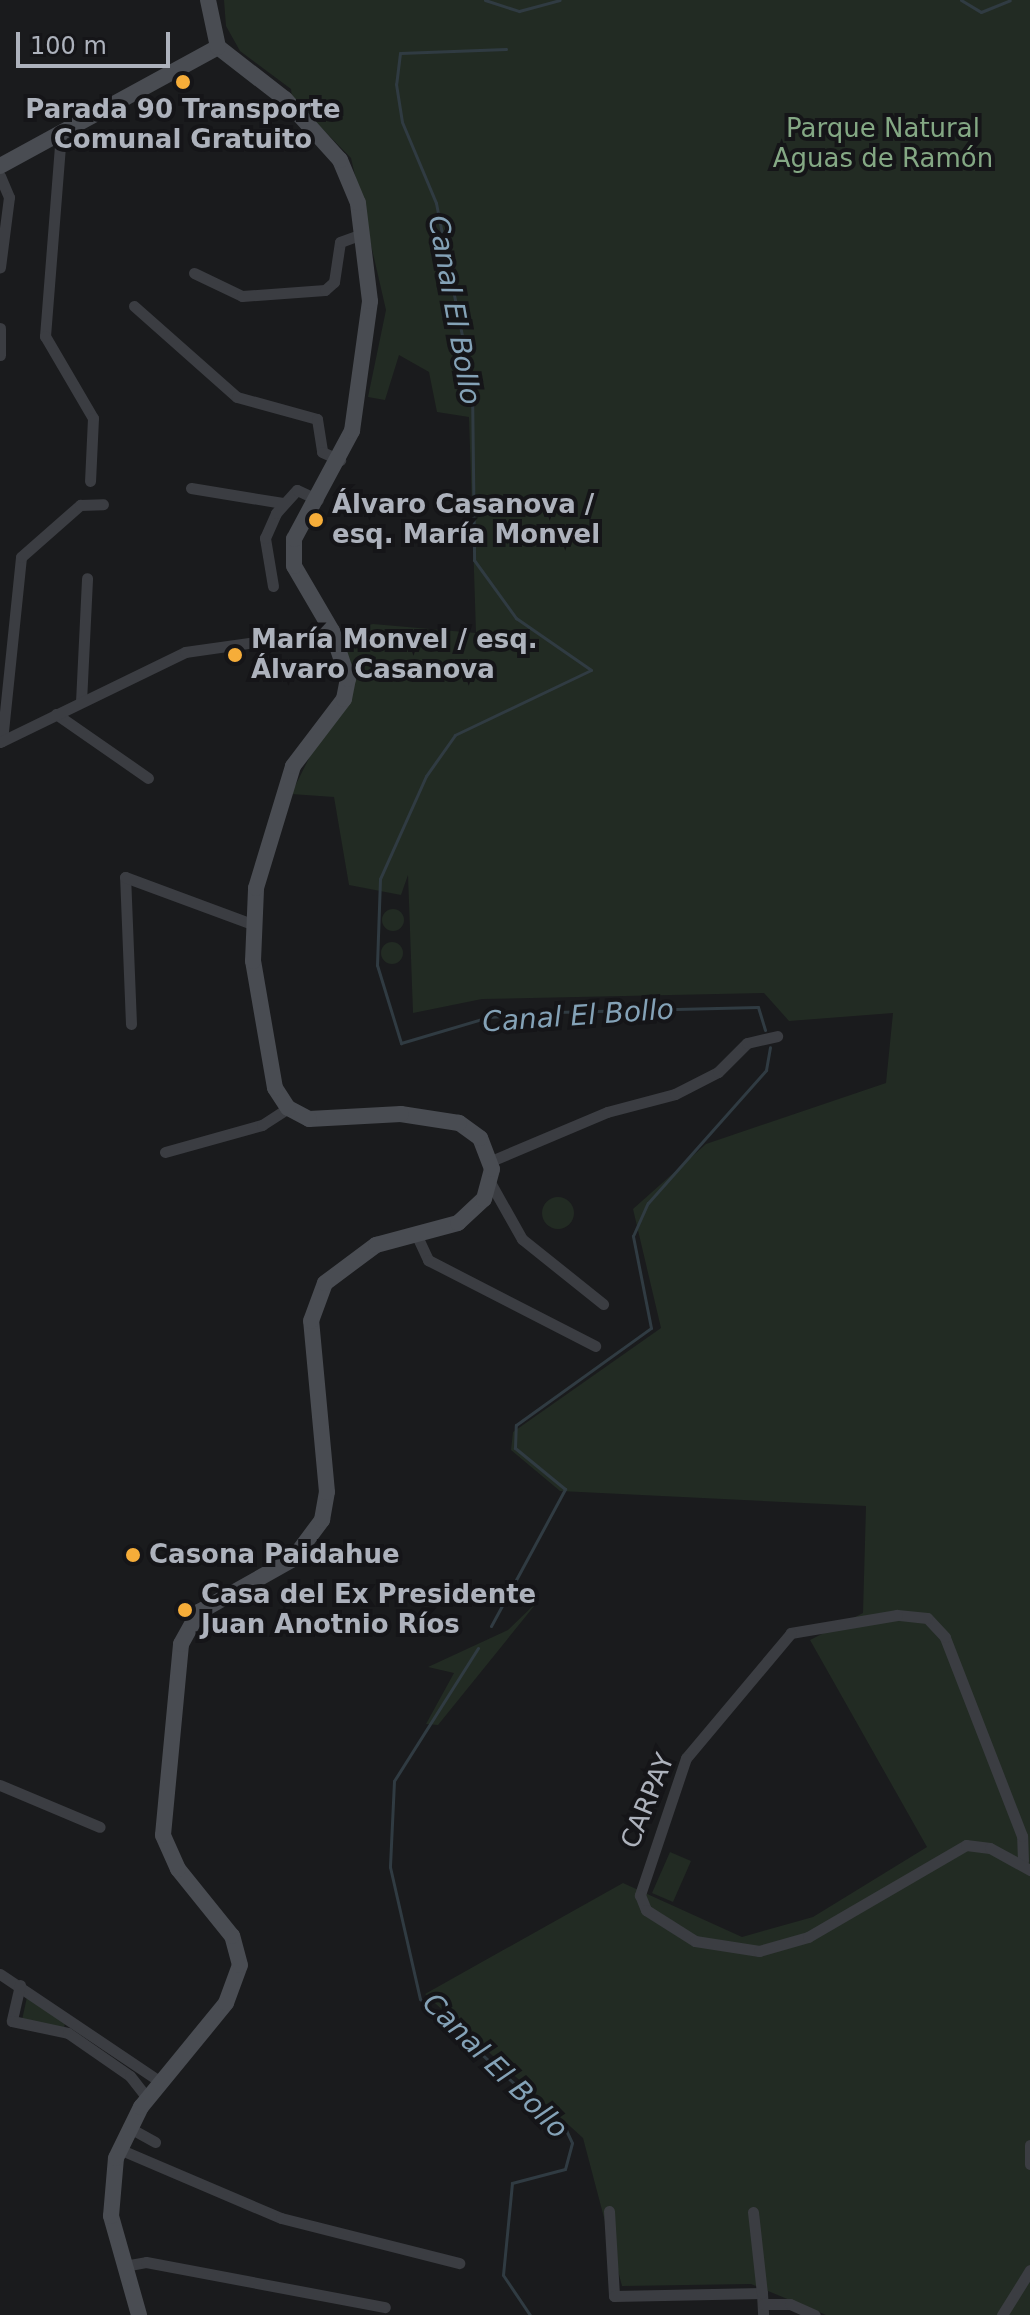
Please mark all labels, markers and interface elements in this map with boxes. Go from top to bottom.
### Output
scale bar [20,16,174,66]
text: 100 m [30,32,107,60]
marker: Parada 90 Transporte Comunal Gratuito [174,73,192,91]
place label: Parada 90 Transporte Comunal Gratuito [25,94,341,156]
park label: Parque Natural Aguas de Ramón [773,113,993,174]
water label: Canal El Bollo [421,213,487,407]
place label: Álvaro Casanova / esq. María Monvel [332,489,600,550]
marker: Álvaro Casanova / esq. María Monvel [307,511,325,529]
place label: María Monvel / esq. Álvaro Casanova [251,624,538,686]
marker: María Monvel / esq. Álvaro Casanova [226,646,244,664]
water label: Canal El Bollo [481,993,675,1039]
place label: Casona Paidahue [149,1539,400,1571]
marker: Casona Paidahue [124,1546,142,1564]
place label: Casa del Ex Presidente Juan Anotnio Ríos [201,1579,536,1640]
marker: Casa del Ex Presidente Juan Anotnio Ríos [176,1601,194,1619]
street label: CARPAY [615,1749,681,1853]
water label: Canal El Bollo [415,1986,575,2146]

